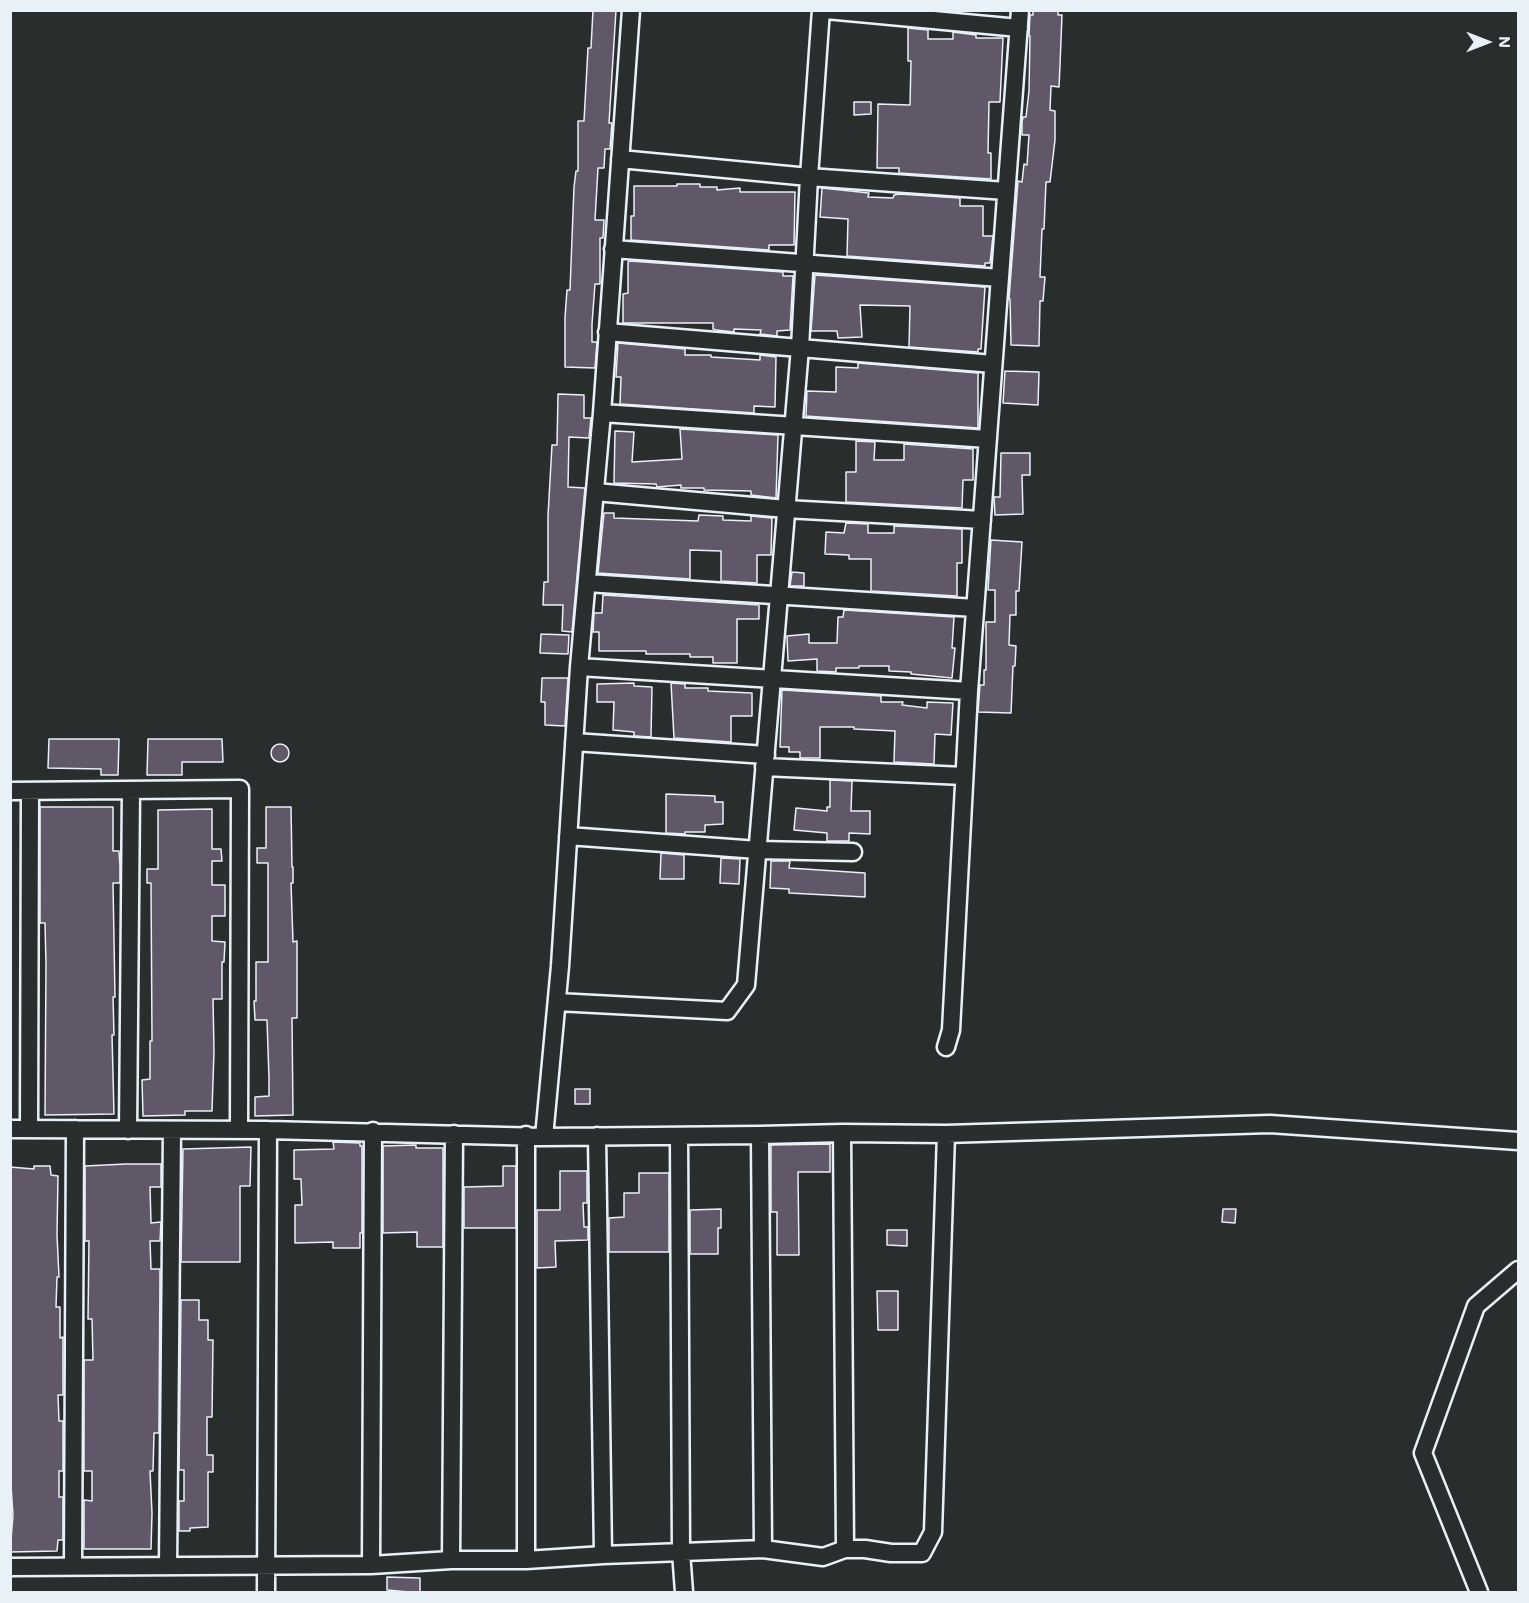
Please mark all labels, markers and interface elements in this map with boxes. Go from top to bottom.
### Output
north arrow [1457,12,1517,72]
text: N [1495,36,1516,48]

